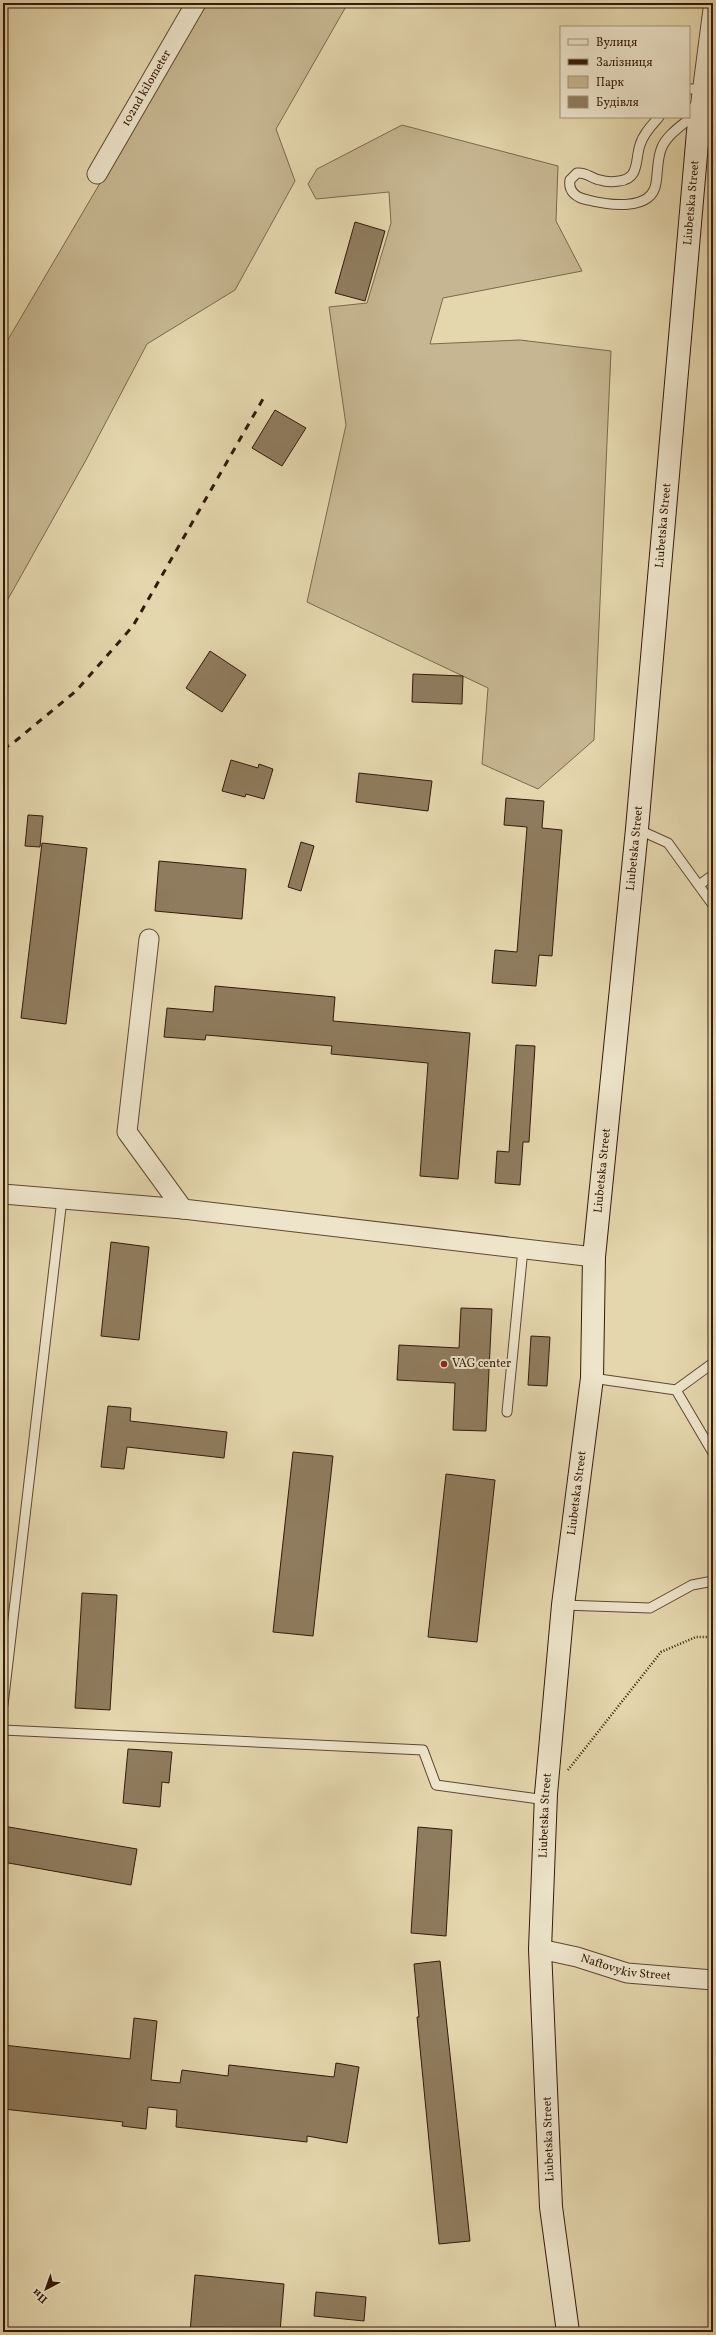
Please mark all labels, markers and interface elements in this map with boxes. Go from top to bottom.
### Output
legend [560,26,690,118]
text: Вулиця [596,35,637,51]
street label: 102nd kilometer [118,47,175,130]
text: Залізниця [596,55,652,71]
text: Парк [596,75,624,91]
text: Будівля [596,95,639,111]
street label: Liubetska Street [680,160,703,246]
street label: Liubetska Street [652,482,675,569]
street label: Liubetska Street [623,805,647,891]
street label: Liubetska Street [590,1127,615,1214]
place label: VAG center [452,1356,511,1372]
marker: VAG center [439,1359,449,1369]
street label: Liubetska Street [564,1450,591,1536]
street label: Liubetska Street [536,1772,556,1858]
street label: Naftovykiv Street [578,1951,671,1985]
street label: Liubetska Street [540,2096,558,2182]
north arrow [26,2269,66,2309]
text: Пн [30,2285,51,2306]

